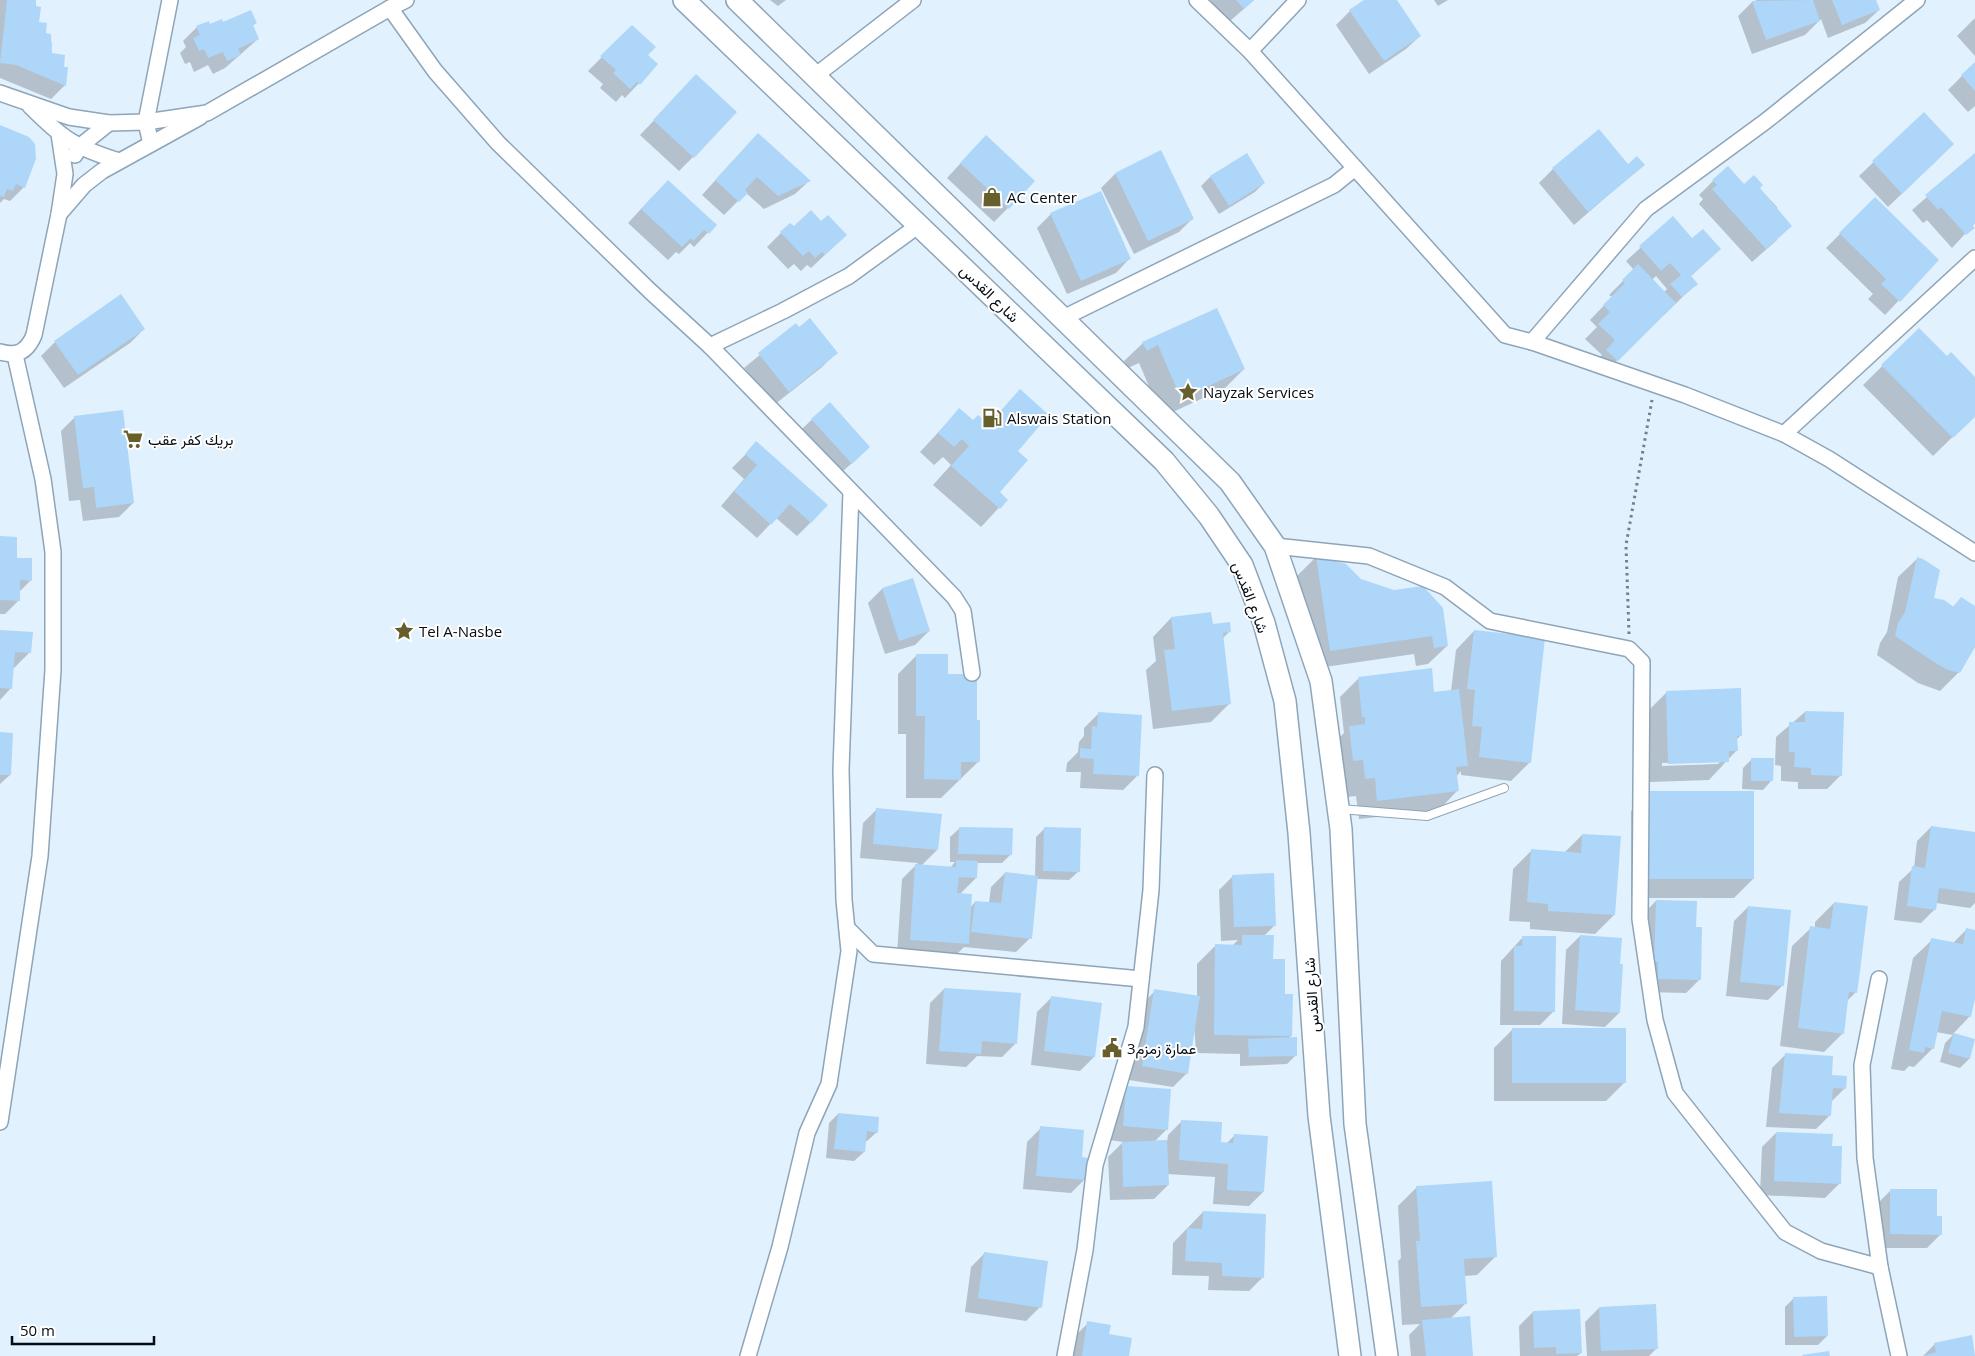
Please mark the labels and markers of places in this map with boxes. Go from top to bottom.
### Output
shop icon: AC Center [981,186,1003,208]
place label: AC Center [1007,187,1077,207]
place icon: Nayzak Services [1177,381,1199,403]
place label: Nayzak Services [1203,382,1314,402]
fuel station icon: Alswais Station [981,407,1003,429]
place label: Alswais Station [1007,408,1111,428]
supermarket icon: بريك كفر عقب [122,428,144,450]
place label: بريك كفر عقب [148,429,233,449]
place icon: Tel A-Nasbe [393,620,415,642]
place label: Tel A-Nasbe [419,621,502,641]
public building icon: عمارة زمزم3 [1101,1037,1123,1059]
place label: عمارة زمزم3 [1127,1038,1196,1059]

